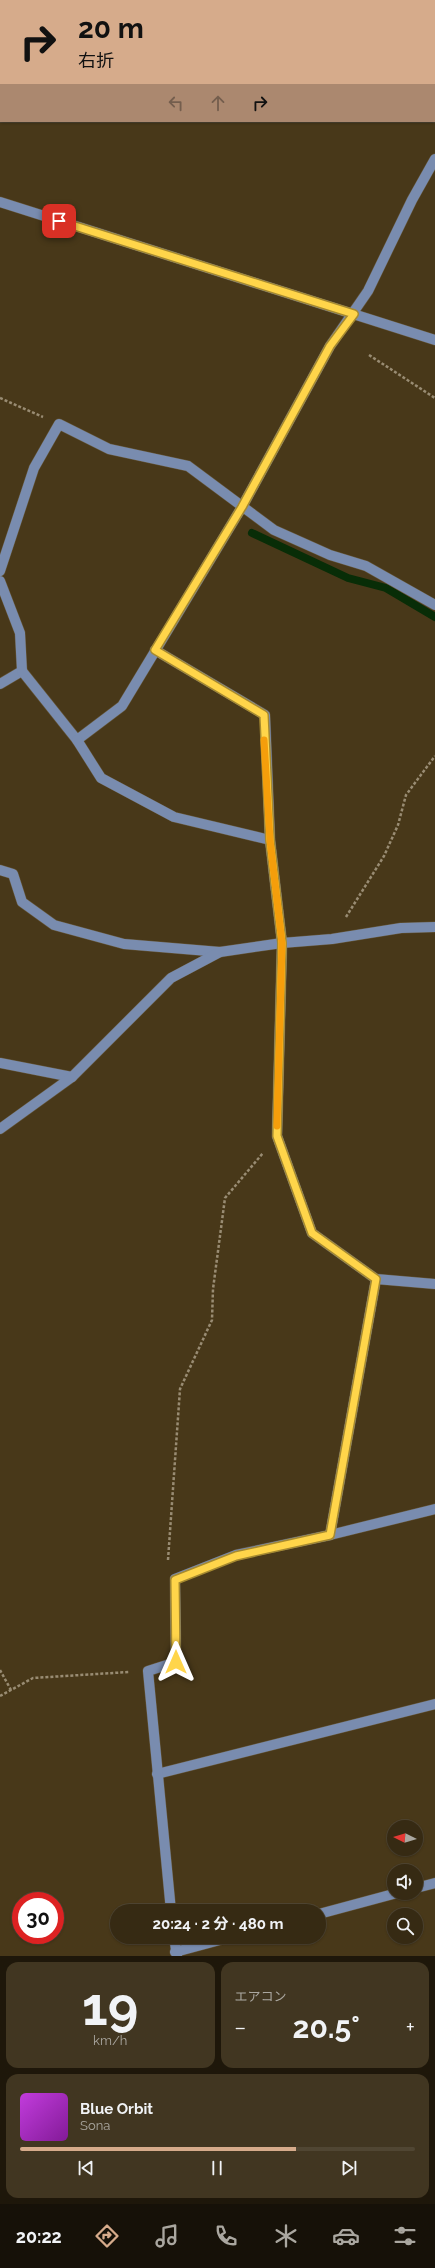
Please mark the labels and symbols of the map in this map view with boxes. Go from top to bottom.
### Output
pin [42,204,76,238]
position arrow [155,1641,197,1683]
north arrow [387,1820,423,1856]
speed limit sign: 30 [12,1892,64,1944]

